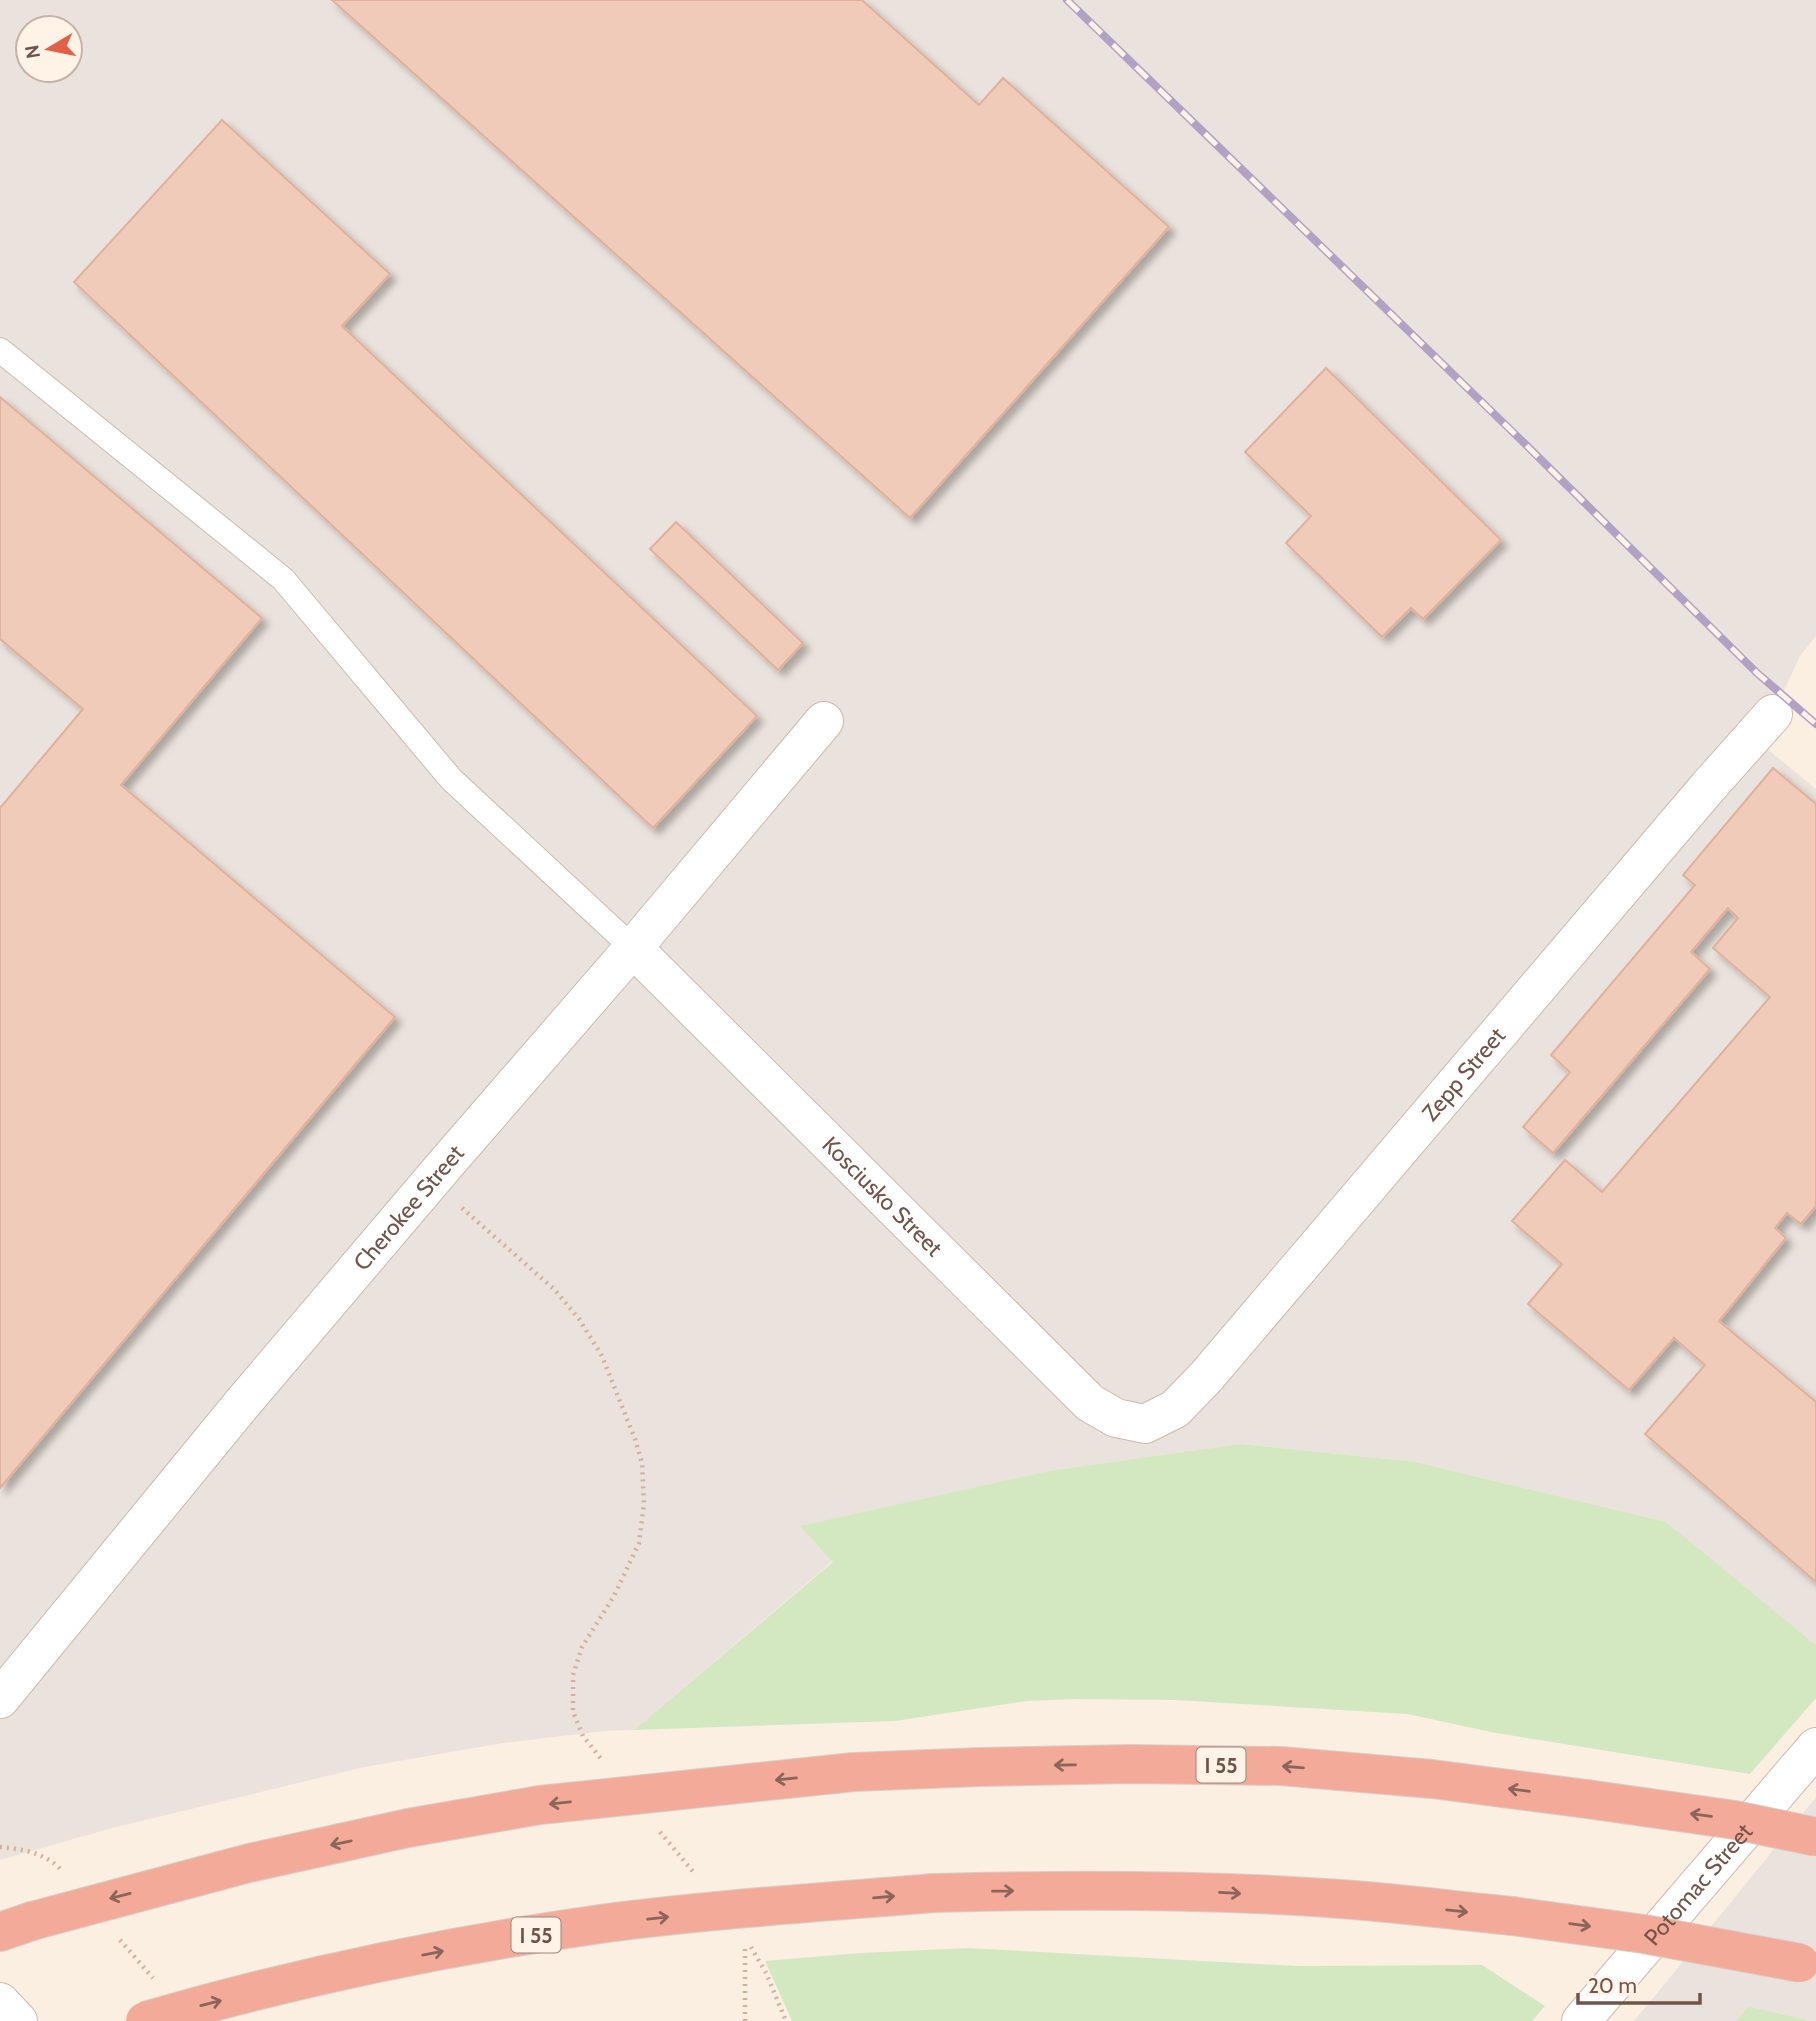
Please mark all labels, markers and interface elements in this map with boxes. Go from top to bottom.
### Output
north arrow [14,14,84,84]
text: N [20,43,45,60]
street label: Zepp Street [1416,1022,1511,1127]
street label: Kosciusko Street [817,1131,949,1262]
street label: Cherokee Street [347,1139,470,1276]
road number: I 55 [1196,1748,1246,1782]
one-way arrow [1054,1758,1077,1772]
one-way arrow [1282,1760,1305,1773]
one-way arrow [775,1773,798,1786]
one-way arrow [1508,1784,1531,1797]
one-way arrow [549,1797,572,1810]
one-way arrow [1690,1809,1713,1822]
street label: Potomac Street [1638,1817,1758,1951]
one-way arrow [330,1837,353,1850]
one-way arrow [991,1884,1014,1898]
one-way arrow [1218,1887,1241,1900]
one-way arrow [109,1890,132,1903]
one-way arrow [872,1890,895,1903]
one-way arrow [1445,1904,1468,1917]
one-way arrow [646,1911,668,1924]
road number: I 55 [512,1918,560,1952]
one-way arrow [1568,1919,1591,1932]
one-way arrow [421,1946,444,1960]
scale bar [1578,1962,1700,2006]
text: 20 m [1588,1973,1637,1998]
one-way arrow [199,1996,222,2009]

